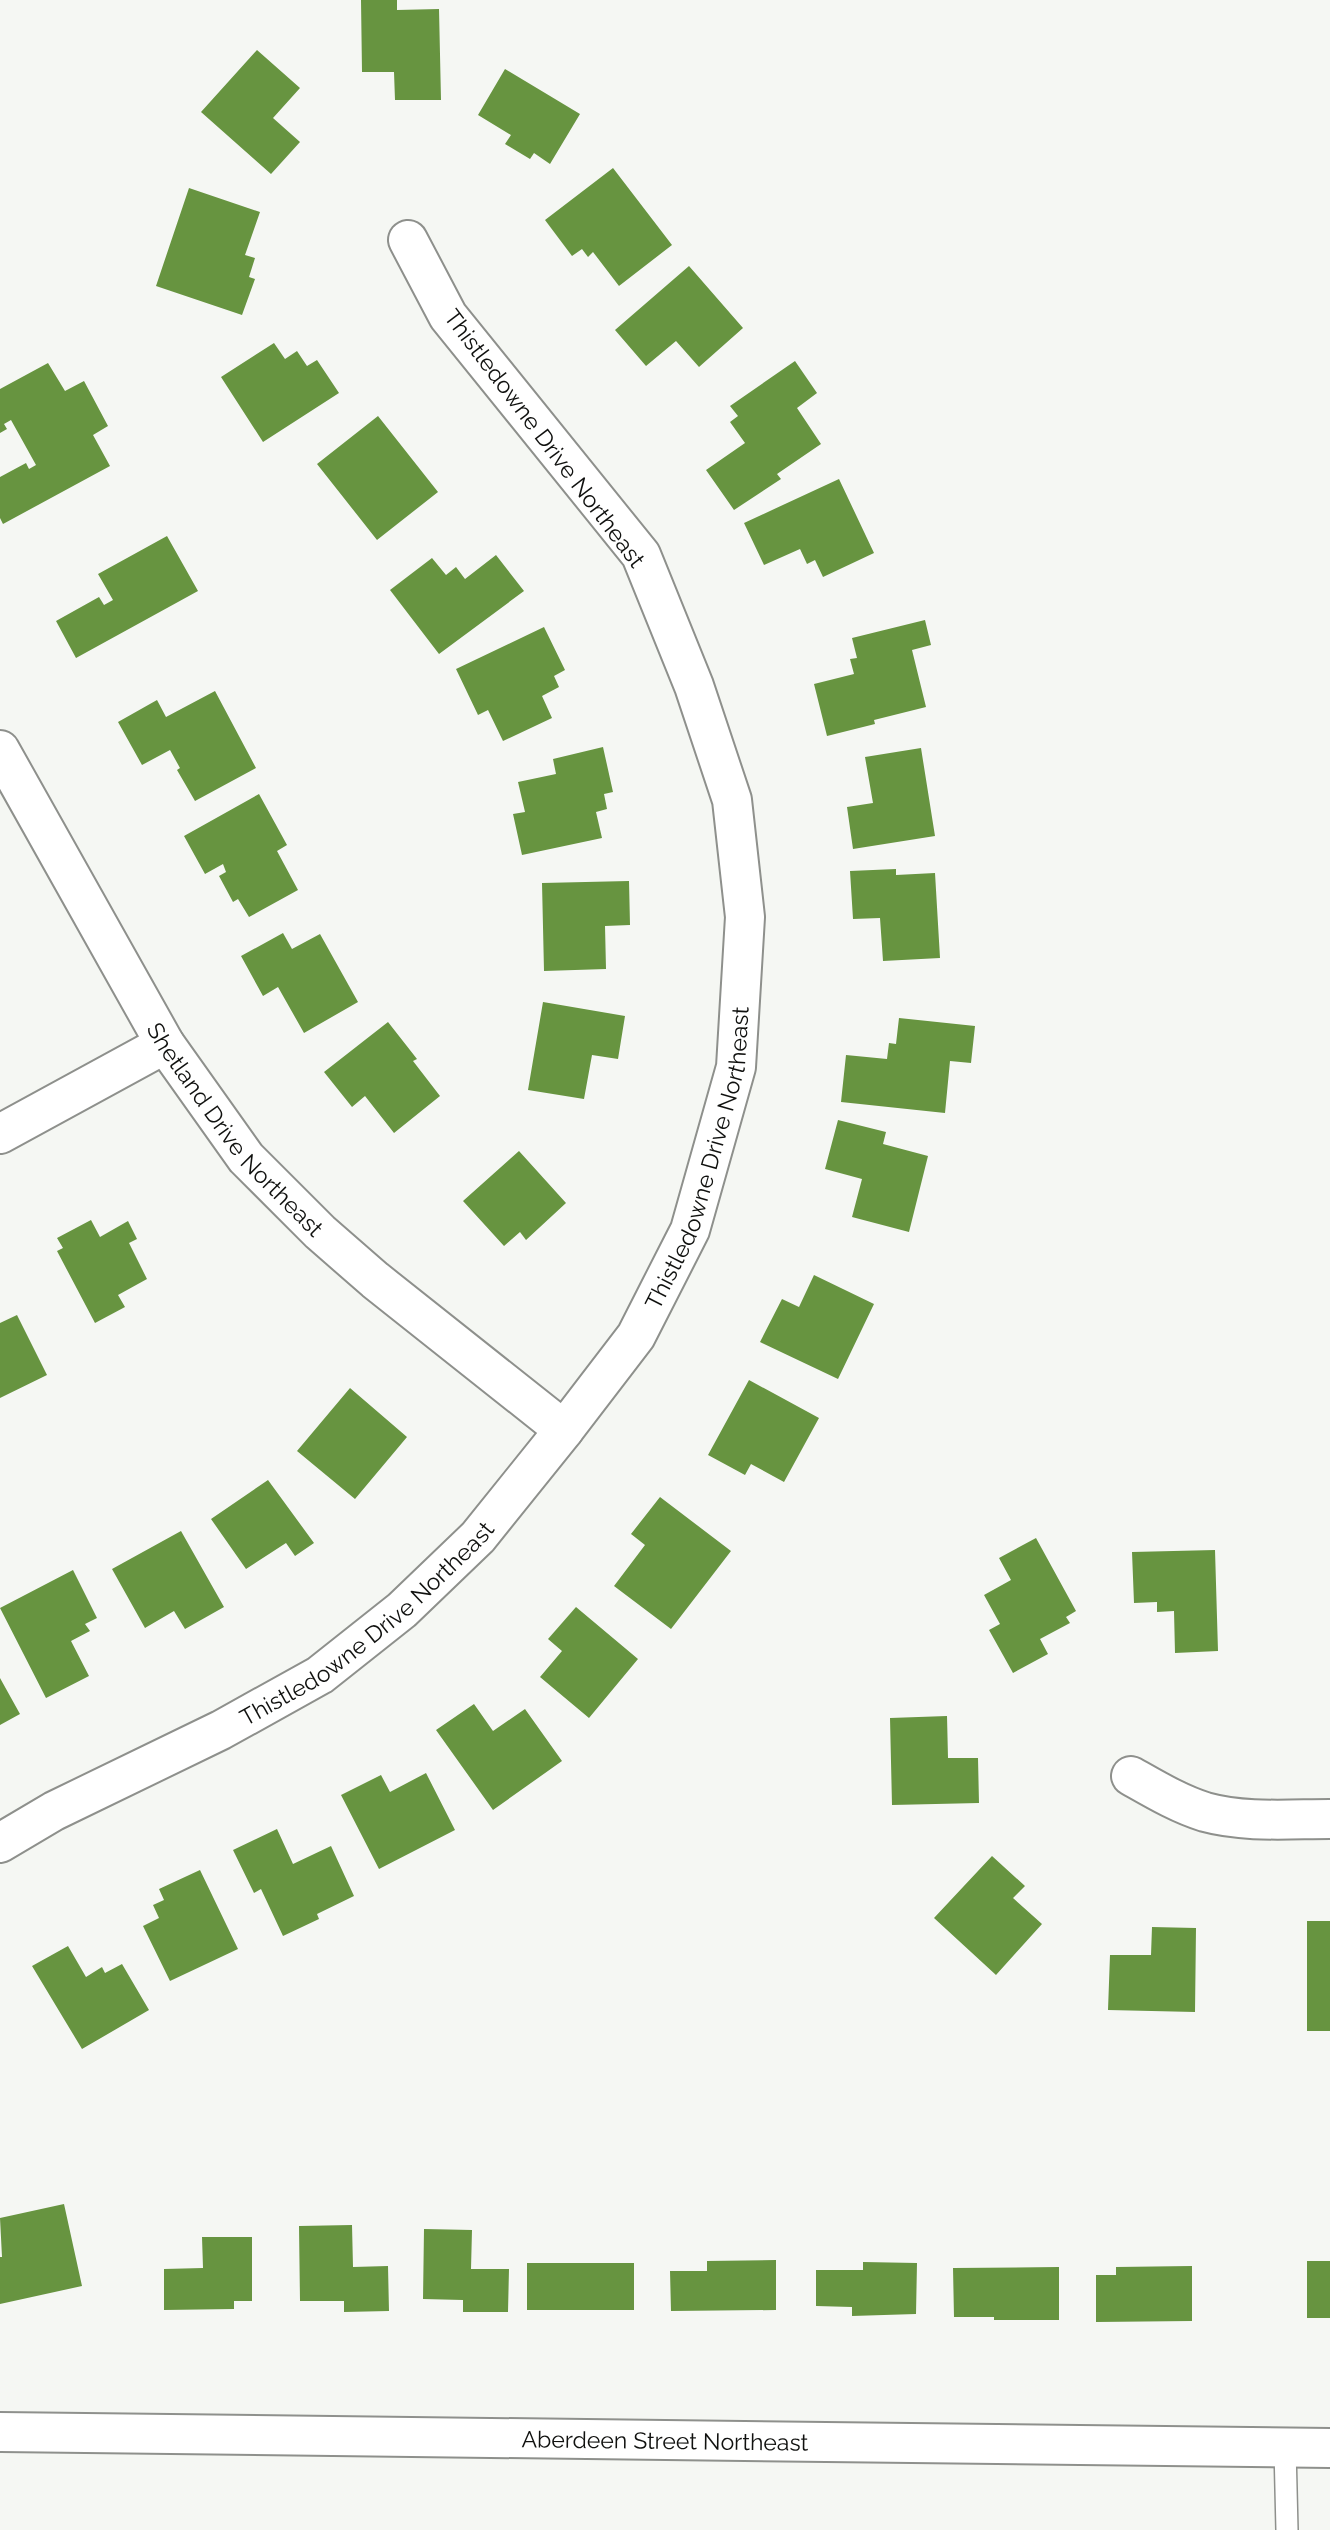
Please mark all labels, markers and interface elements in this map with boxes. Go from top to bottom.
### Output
street label: Thistledowne Drive Northeast [439,304,651,573]
street label: Thistledowne Drive Northeast [639,1006,753,1313]
street label: Shetland Drive Northeast [142,1018,330,1242]
street label: Thistledowne Drive Northeast [235,1515,499,1730]
street label: Aberdeen Street Northeast [521,2425,809,2455]

